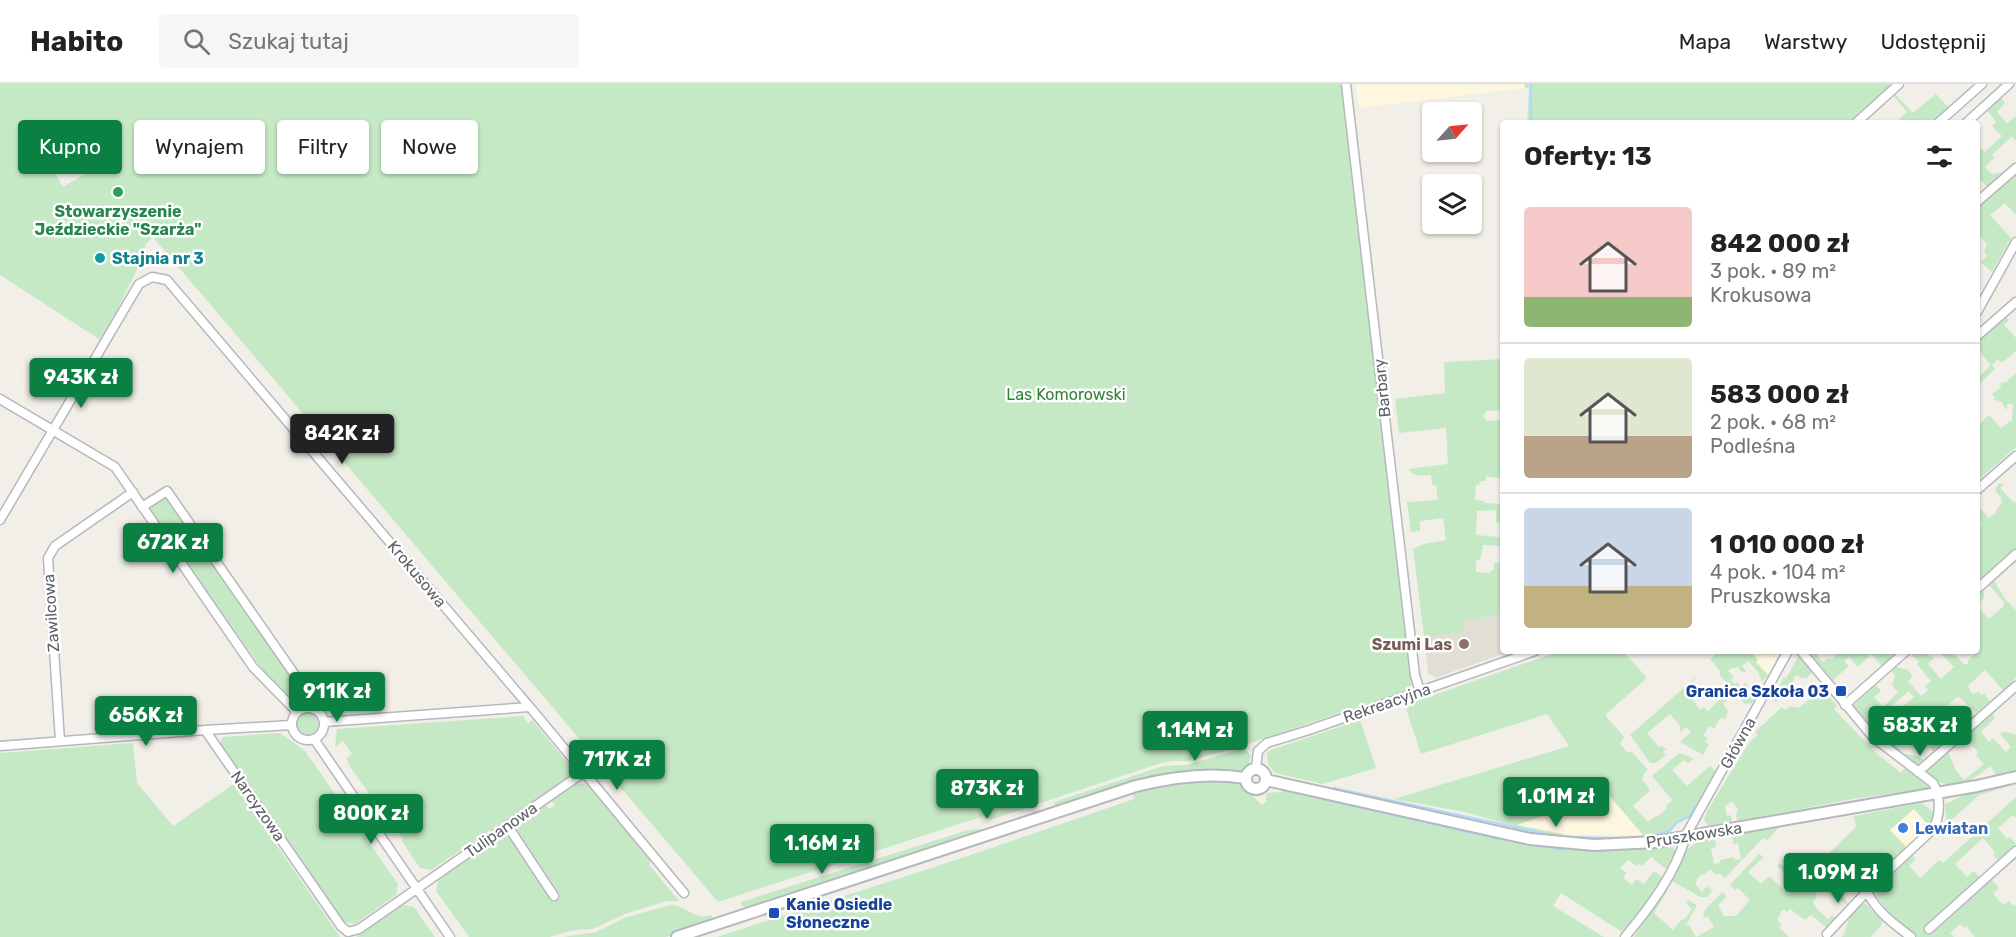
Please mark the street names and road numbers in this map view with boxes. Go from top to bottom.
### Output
street label: Barbary [1369,358,1395,418]
street label: Krokusowa [384,537,450,611]
street label: Zawilcowa [39,573,63,653]
street label: Rekreacyjna [1341,679,1433,727]
street label: Główna [1716,714,1760,772]
street label: Narcyzowa [227,767,289,845]
street label: Tulipanowa [461,798,541,862]
street label: Pruszkowska [1645,818,1743,852]

